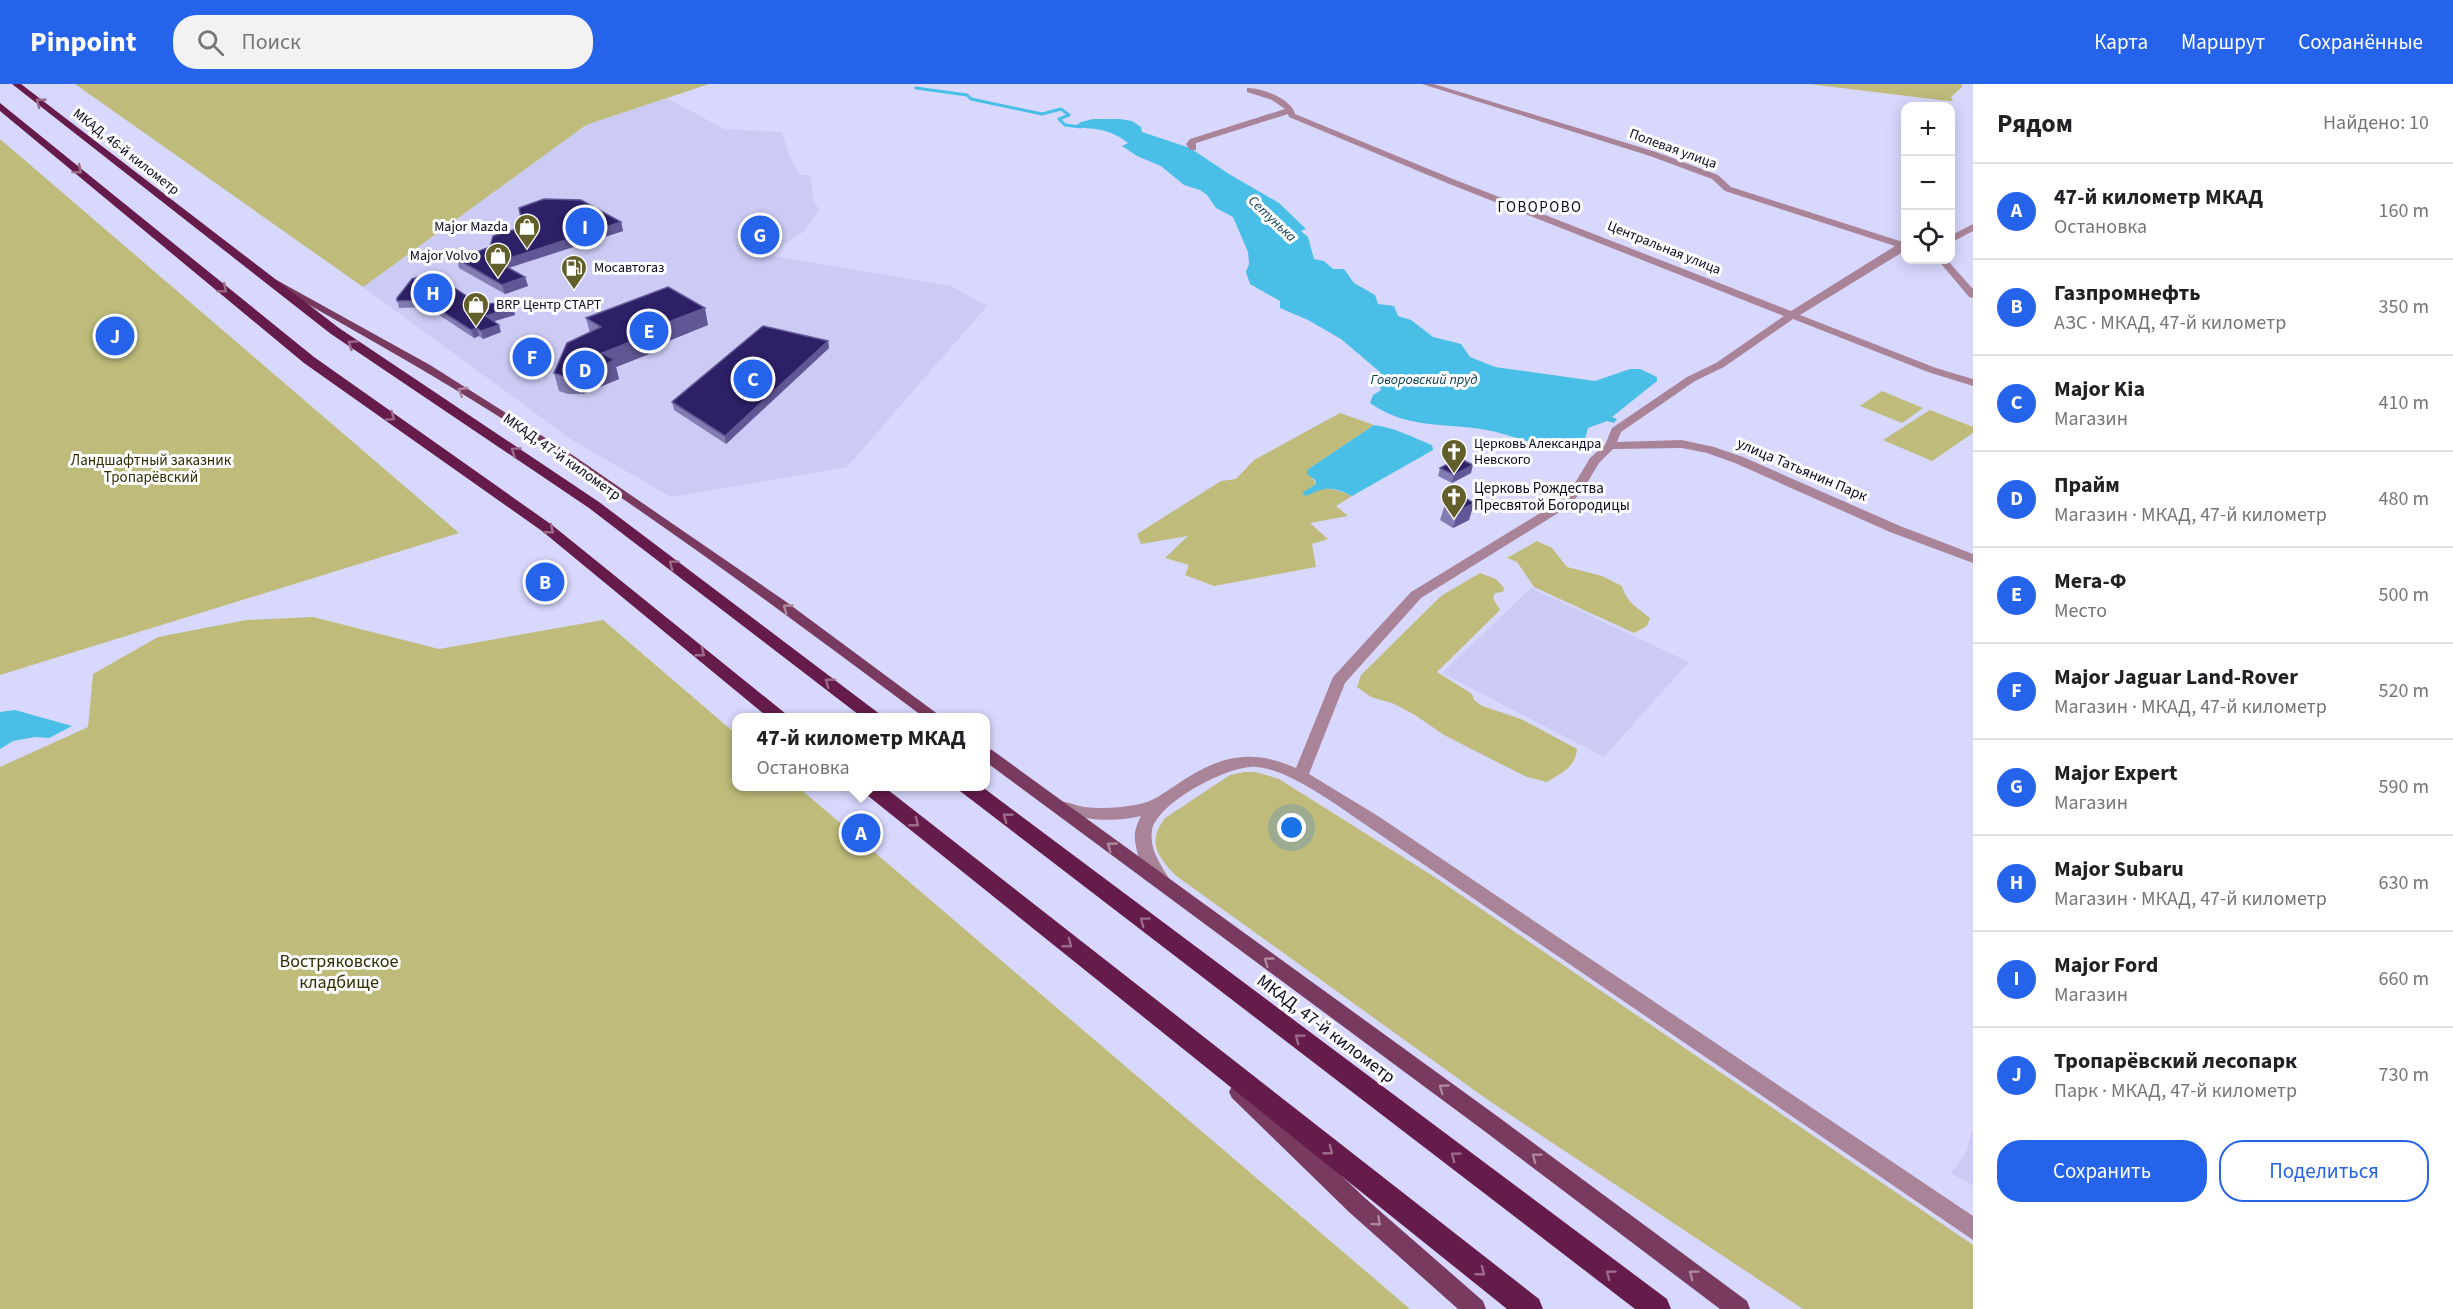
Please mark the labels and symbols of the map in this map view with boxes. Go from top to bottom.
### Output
one-way arrow [36,99,47,110]
street label: МКАД, 46-й километр [69,104,184,200]
street label: Полевая улица [1626,124,1720,174]
one-way arrow [71,163,82,174]
water label: Сетунька [1243,191,1301,247]
district label: ГОВОРОВО [1498,197,1582,218]
pin: I [566,204,604,250]
shop icon: Major Mazda [512,212,542,250]
pin: G [740,212,780,258]
street label: Центральная улица [1604,216,1724,280]
place label: Major Mazda [434,217,508,237]
shop icon: Major Volvo [483,241,513,279]
place label: Major Volvo [410,246,478,266]
fuel station icon: Мосавтогаз [559,253,589,291]
place label: Мосавтогаз [594,258,664,278]
pin: H [414,270,452,316]
one-way arrow [216,282,227,293]
shop icon: BRP Центр СТАРТ [461,290,491,328]
place label: BRP Центр СТАРТ [496,295,602,315]
pin: E [630,308,668,354]
pin: J [96,314,134,358]
pin: F [512,334,552,380]
one-way arrow [348,340,359,351]
pin: D [566,348,604,392]
pin: C [734,356,772,402]
water label: Говоровский пруд [1370,370,1478,390]
one-way arrow [458,386,468,398]
street label: МКАД, 47-й километр [499,408,625,506]
one-way arrow [384,410,395,421]
street label: улица Татьянин Парк [1734,433,1871,507]
place label: Церковь Александра Невского [1474,434,1601,470]
church icon: Церковь Александра Невского [1439,437,1469,475]
one-way arrow [511,447,522,458]
park label: Ландшафтный заказник Тропарёвский [71,450,232,488]
place label: Церковь Рождества Пресвятой Богородицы [1474,478,1630,516]
church icon: Церковь Рождества Пресвятой Богородицы [1439,482,1469,520]
one-way arrow [543,523,554,534]
pin: B [526,560,564,604]
one-way arrow [669,561,680,572]
one-way arrow [783,604,794,615]
one-way arrow [694,646,705,657]
one-way arrow [825,679,836,690]
pin: A [842,810,880,855]
your location [1277,813,1306,842]
one-way arrow [1003,814,1014,825]
one-way arrow [908,815,919,826]
one-way arrow [1106,842,1117,853]
one-way arrow [1139,917,1150,928]
one-way arrow [1061,937,1072,948]
park label: Востряковское кладбище [280,949,398,995]
one-way arrow [1264,957,1275,968]
street label: МКАД, 47-й километр [1252,969,1400,1089]
one-way arrow [1295,1035,1306,1046]
one-way arrow [1438,1084,1449,1095]
one-way arrow [1322,1143,1333,1154]
one-way arrow [1450,1152,1461,1163]
one-way arrow [1532,1154,1543,1165]
one-way arrow [1371,1215,1381,1226]
one-way arrow [1475,1264,1486,1275]
one-way arrow [1606,1270,1617,1281]
one-way arrow [1688,1270,1699,1281]

